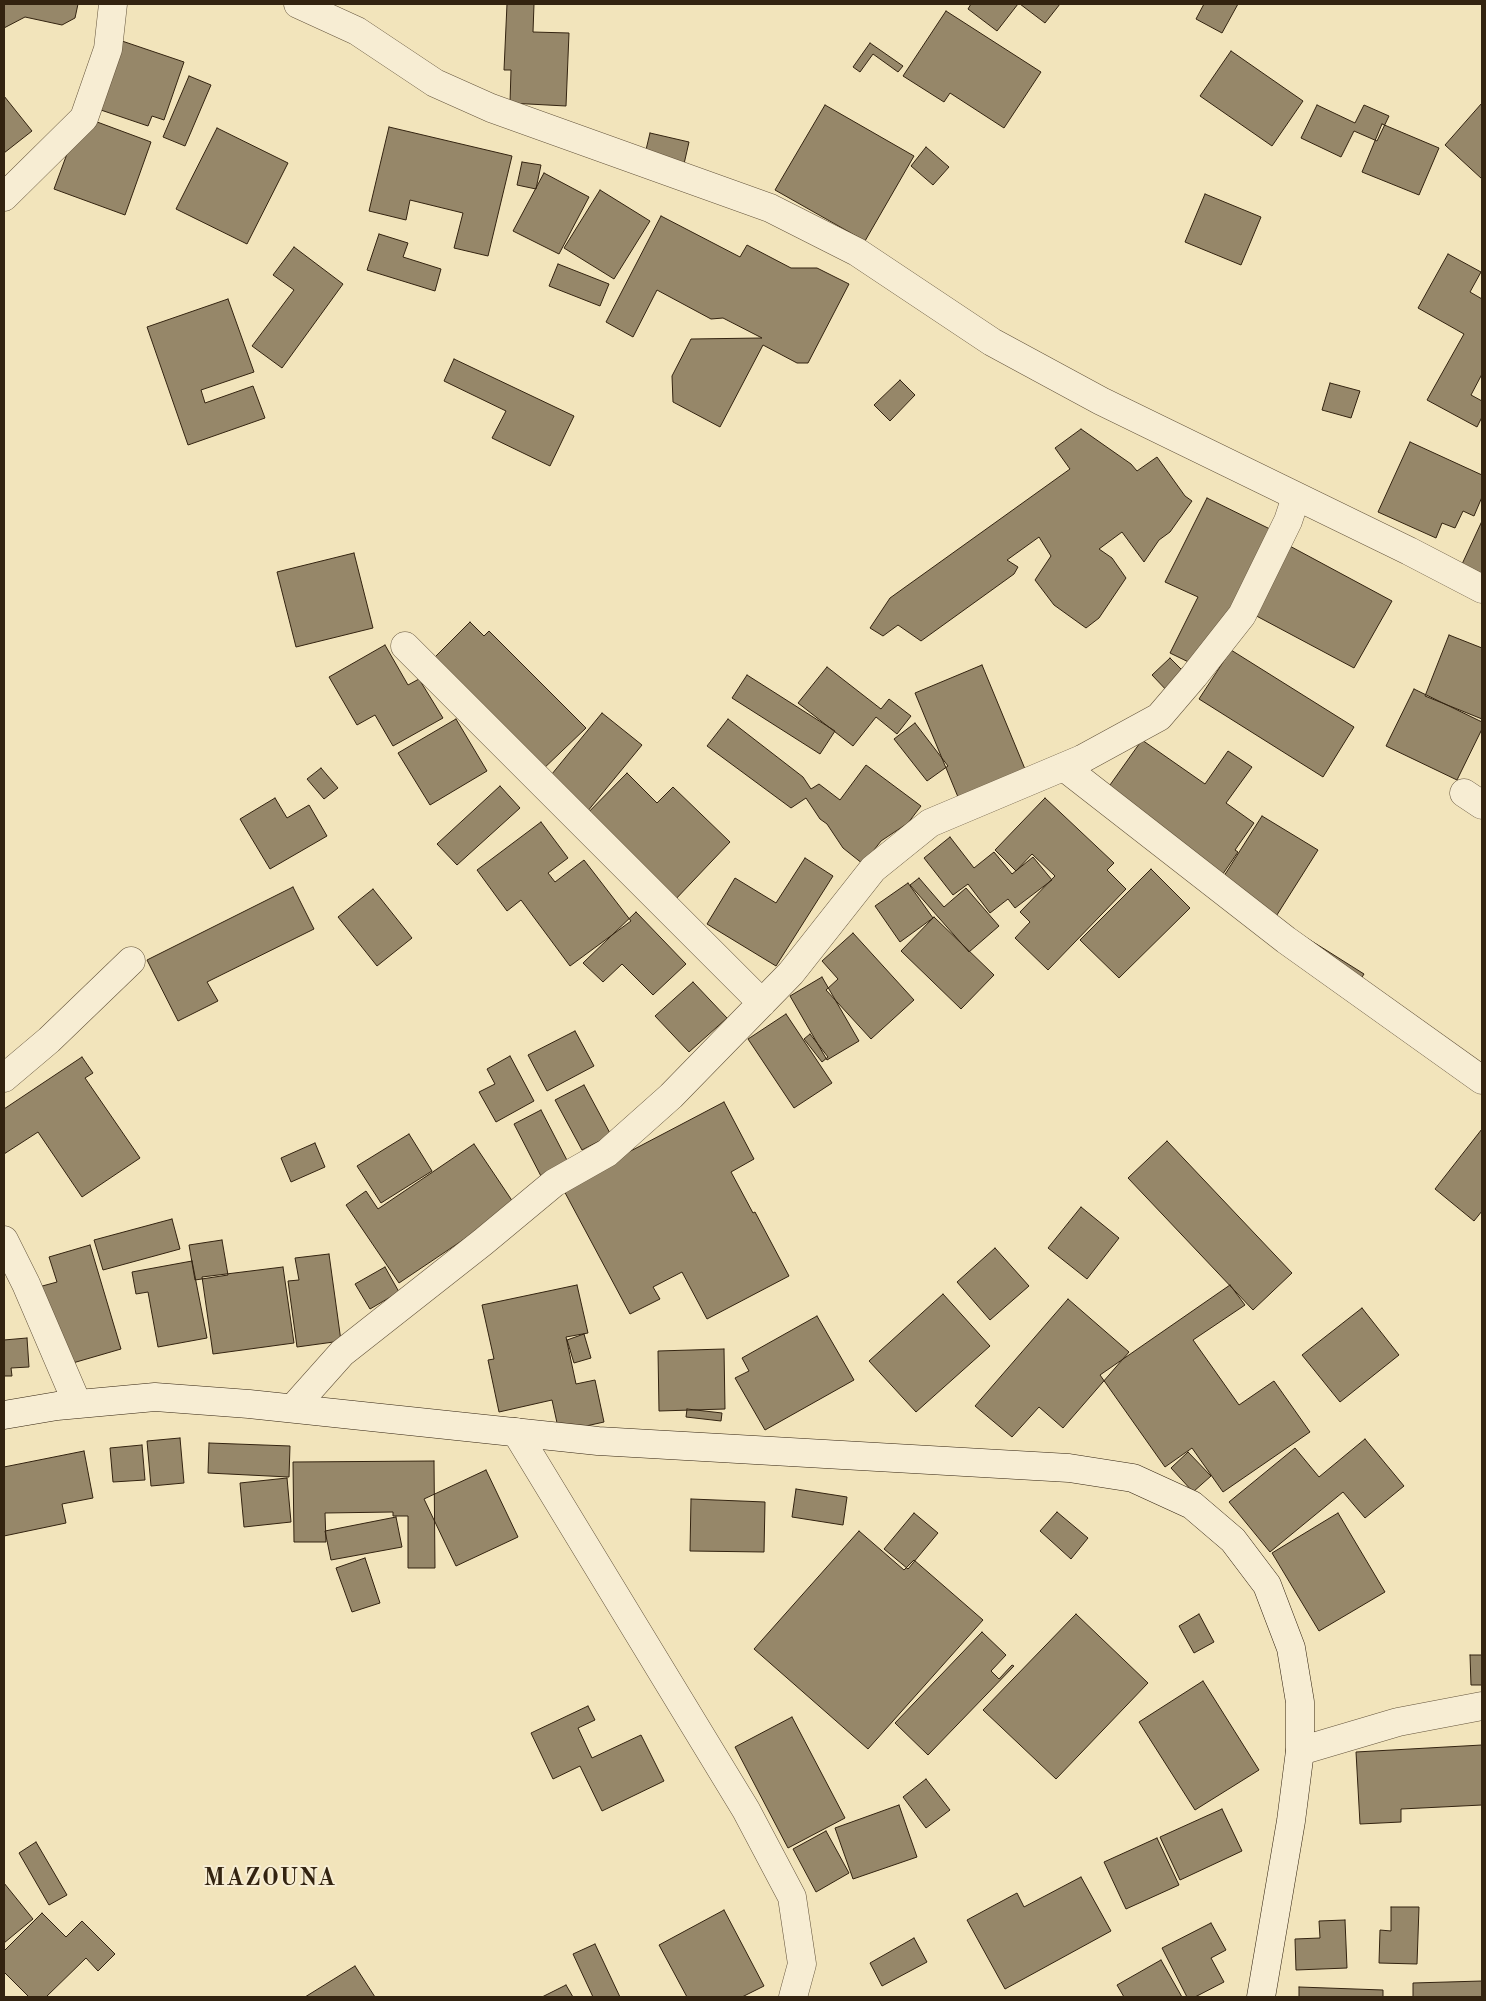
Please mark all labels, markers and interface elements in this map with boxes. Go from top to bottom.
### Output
district label: MAZOUNA [203,1865,337,1893]

